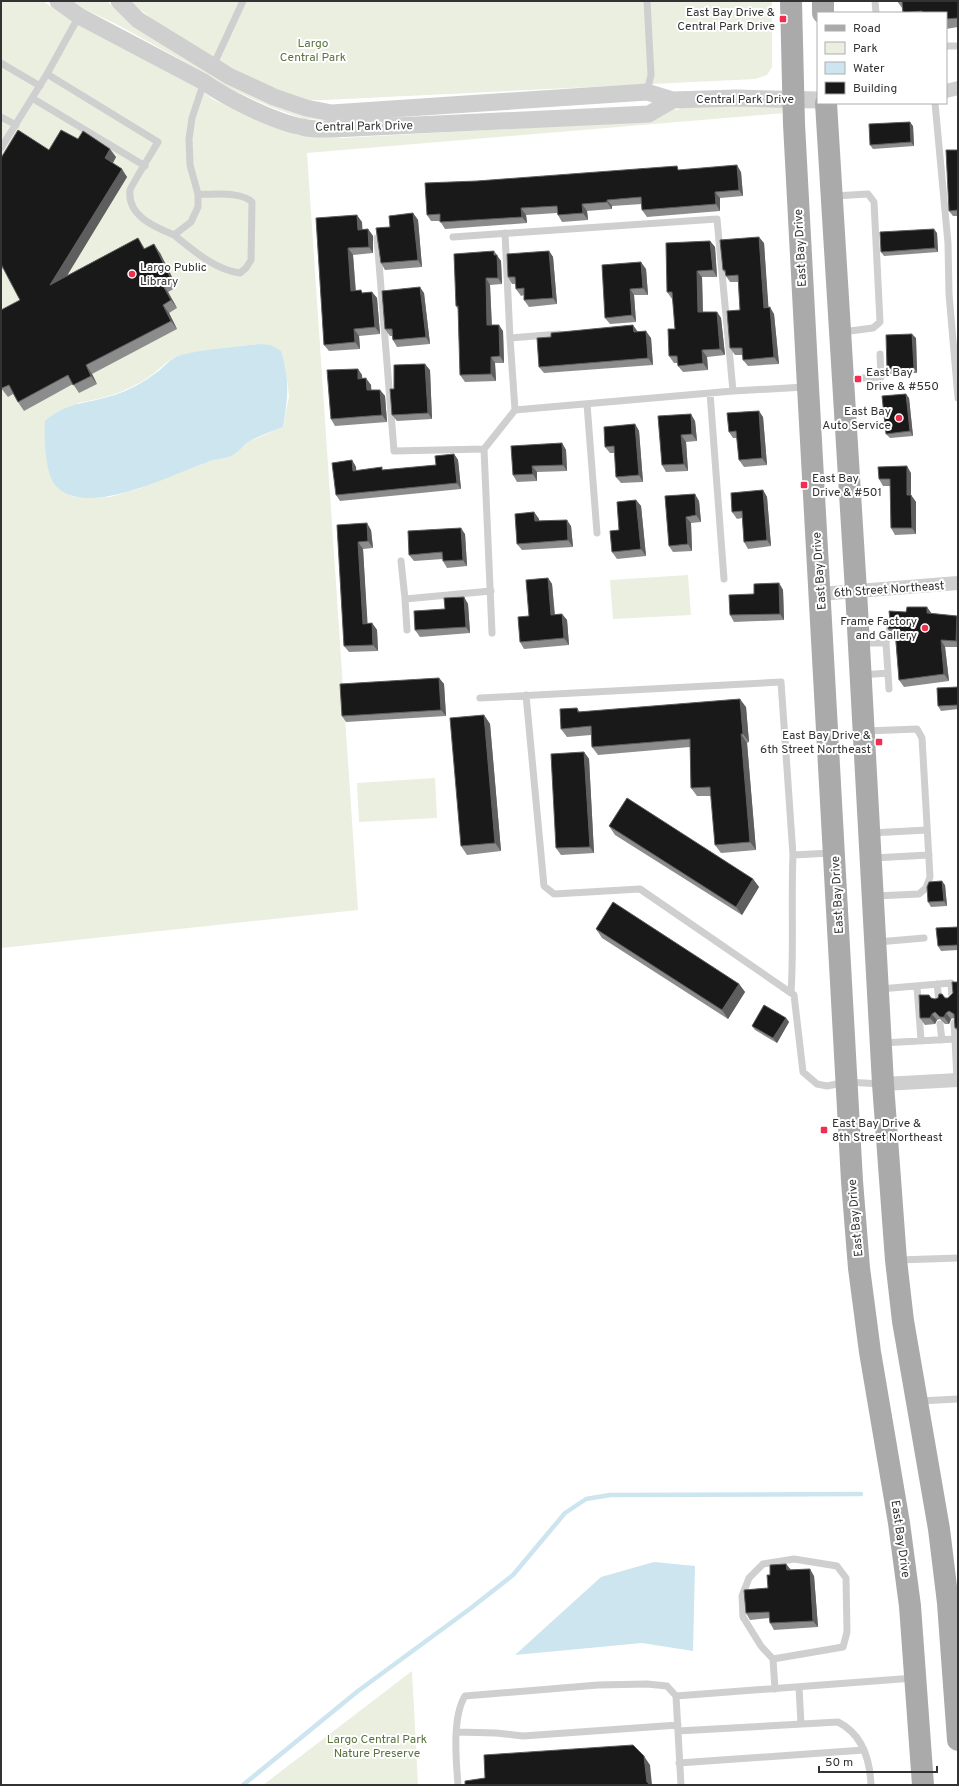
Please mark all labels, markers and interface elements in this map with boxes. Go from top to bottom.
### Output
place label: East Bay Drive & Central Park Drive [677,5,775,35]
legend [817,12,947,104]
marker: East Bay Drive & Central Park Drive [778,14,788,24]
text: Road [853,21,881,37]
park label: Largo Central Park [280,36,346,66]
text: Park [853,41,878,57]
text: Water [853,61,885,77]
text: Building [853,81,897,97]
street label: Central Park Drive [696,92,794,108]
street label: Central Park Drive [315,118,413,136]
street label: East Bay Drive [791,208,811,287]
place label: Largo Public Library [140,260,207,290]
marker: Largo Public Library [127,269,137,279]
place label: East Bay Drive & #550 [866,365,939,395]
marker: East Bay Drive & #550 [853,374,863,384]
place label: East Bay Auto Service [822,404,891,434]
marker: East Bay Auto Service [894,413,904,423]
place label: East Bay Drive & #501 [812,471,882,501]
marker: East Bay Drive & #501 [799,480,809,490]
street label: East Bay Drive [809,531,831,610]
street label: 6th Street Northeast [833,578,945,602]
place label: Frame Factory and Gallery [840,614,917,644]
marker: Frame Factory and Gallery [920,623,930,633]
place label: East Bay Drive & 6th Street Northeast [760,728,871,758]
marker: East Bay Drive & 6th Street Northeast [874,737,884,747]
street label: East Bay Drive [828,855,848,934]
place label: East Bay Drive & 8th Street Northeast [832,1116,943,1146]
marker: East Bay Drive & 8th Street Northeast [819,1125,829,1135]
street label: East Bay Drive [845,1178,867,1258]
street label: East Bay Drive [887,1499,913,1579]
park label: Largo Central Park Nature Preserve [327,1732,427,1762]
scale bar [819,1748,937,1774]
text: 50 m [825,1755,853,1771]

